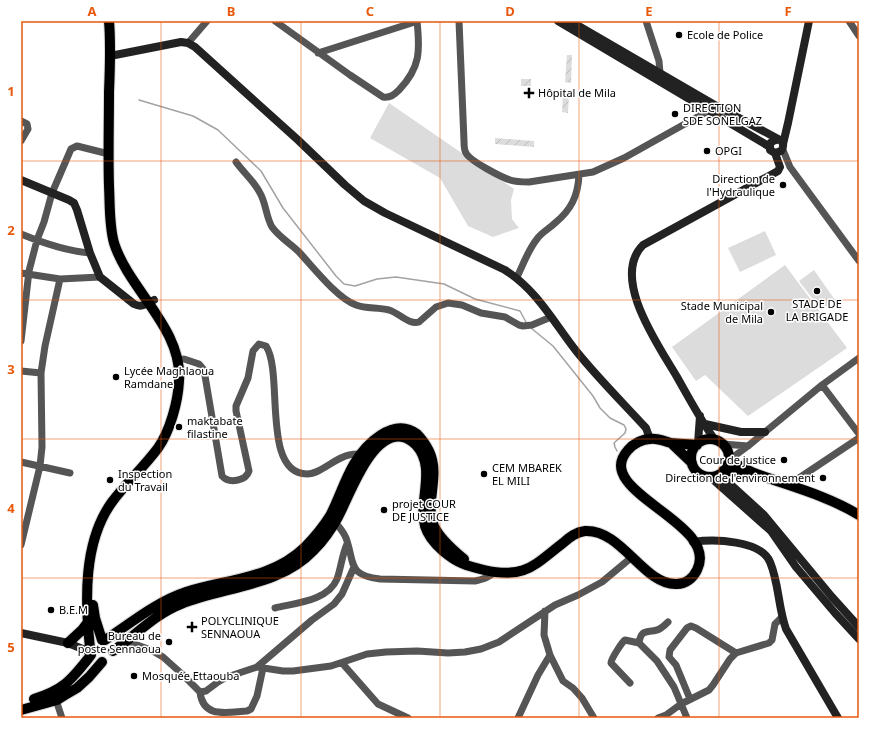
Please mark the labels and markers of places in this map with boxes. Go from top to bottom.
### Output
place label: Ecole de Police [687,27,763,42]
marker: Ecole de Police [674,30,684,40]
place label: Hôpital de Mila [538,85,616,100]
marker: Hôpital de Mila [523,87,535,99]
place label: DIRECTION SDE SONELGAZ [683,100,762,128]
marker: DIRECTION SDE SONELGAZ [670,109,680,119]
place label: OPGI [715,143,742,158]
marker: OPGI [702,146,712,156]
place label: Direction de l'Hydraulique [706,171,775,199]
marker: Direction de l'Hydraulique [778,180,788,190]
marker: STADE DE LA BRIGADE [812,286,822,296]
place label: STADE DE LA BRIGADE [786,296,848,324]
place label: Stade Municipal de Mila [681,298,763,326]
marker: Stade Municipal de Mila [766,307,776,317]
place label: Lycée Maghlaoua Ramdane [124,363,214,391]
marker: Lycée Maghlaoua Ramdane [111,372,121,382]
place label: maktabate filastine [187,413,243,441]
marker: maktabate filastine [174,422,184,432]
place label: Cour de justice [699,452,776,467]
marker: Cour de justice [779,455,789,465]
place label: CEM MBAREK EL MILI [492,460,562,488]
place label: Inspection du Travail [118,466,172,494]
marker: CEM MBAREK EL MILI [479,469,489,479]
place label: Direction de l'environnement [665,470,815,485]
marker: Direction de l'environnement [818,473,828,483]
marker: Inspection du Travail [105,475,115,485]
place label: projet COUR DE JUSTICE [392,496,456,524]
marker: projet COUR DE JUSTICE [379,505,389,515]
place label: B.E.M [59,602,88,617]
marker: B.E.M [46,605,56,615]
place label: POLYCLINIQUE SENNAOUA [201,613,279,641]
marker: POLYCLINIQUE SENNAOUA [186,621,198,633]
place label: Bureau de poste Sennaoua [78,628,161,656]
marker: Bureau de poste Sennaoua [164,637,174,647]
place label: Mosquée Ettaouba [142,668,239,683]
marker: Mosquée Ettaouba [129,671,139,681]

